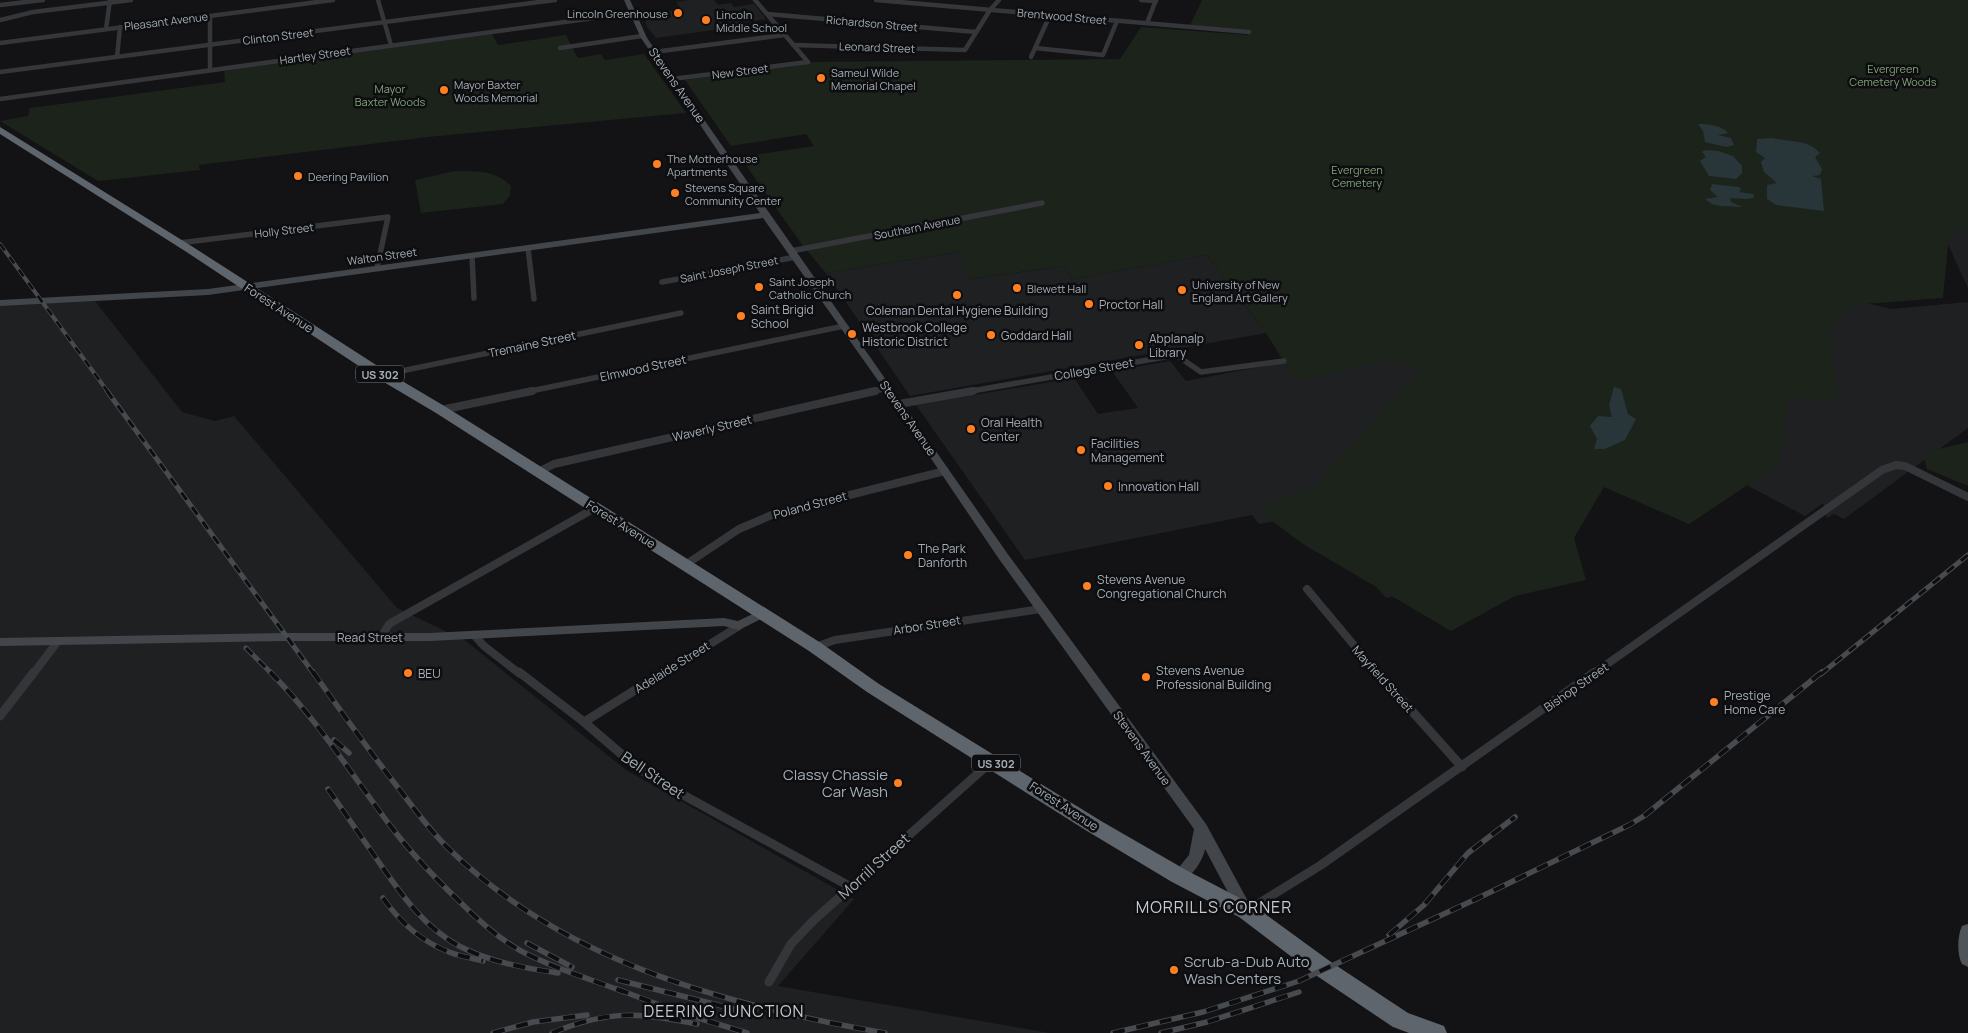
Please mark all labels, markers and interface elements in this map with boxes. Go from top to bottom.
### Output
street label: Brentwood Street [1016,5,1108,27]
place label: Lincoln Greenhouse [567,6,669,21]
marker: Lincoln Greenhouse [672,7,684,19]
place label: Lincoln Middle School [716,7,787,35]
street label: Pleasant Avenue [123,8,209,34]
street label: Richardson Street [826,12,918,34]
marker: Lincoln Middle School [700,14,712,26]
street label: Clinton Street [242,24,314,48]
street label: Leonard Street [839,38,915,56]
street label: Hartley Street [279,43,351,67]
street label: Stevens Avenue [645,44,709,126]
street label: New Street [711,60,769,82]
park label: Evergreen Cemetery Woods [1849,61,1937,89]
place label: Sameul Wilde Memorial Chapel [831,65,916,93]
marker: Sameul Wilde Memorial Chapel [815,72,827,84]
place label: Mayor Baxter Woods Memorial [454,77,538,105]
park label: Mayor Baxter Woods [355,81,425,109]
marker: Mayor Baxter Woods Memorial [438,84,450,96]
place label: The Motherhouse Apartments [667,151,758,179]
marker: The Motherhouse Apartments [651,158,663,170]
park label: Evergreen Cemetery [1331,162,1383,190]
place label: Deering Pavilion [308,169,389,184]
marker: Deering Pavilion [292,170,304,182]
place label: Stevens Square Community Center [685,180,781,208]
marker: Stevens Square Community Center [669,187,681,199]
street label: Southern Avenue [873,211,962,243]
street label: Holly Street [254,219,314,241]
street label: Walton Street [346,244,418,268]
street label: Saint Joseph Street [679,252,779,286]
place label: Saint Joseph Catholic Church [769,274,851,302]
place label: University of New England Art Gallery [1192,277,1288,305]
street label: Forest Avenue [241,279,317,337]
marker: Saint Joseph Catholic Church [753,281,765,293]
place label: Blewett Hall [1027,281,1086,296]
marker: Blewett Hall [1011,282,1023,294]
marker: University of New England Art Gallery [1176,284,1188,296]
marker: Coleman Dental Hygiene Building [951,289,963,301]
place label: Proctor Hall [1099,296,1163,313]
marker: Proctor Hall [1083,298,1095,310]
place label: Saint Brigid School [751,301,814,332]
place label: Coleman Dental Hygiene Building [866,302,1048,319]
marker: Saint Brigid School [735,310,747,322]
place label: Westbrook College Historic District [862,319,967,350]
street label: Tremaine Street [487,326,577,362]
place label: Goddard Hall [1001,327,1072,344]
marker: Westbrook College Historic District [846,328,858,340]
marker: Goddard Hall [985,329,997,341]
place label: Abplanalp Library [1149,330,1204,361]
marker: Abplanalp Library [1133,339,1145,351]
street label: Elmwood Street [598,351,688,385]
street label: College Street [1053,354,1135,384]
road number: US 302 [356,366,404,382]
street label: Stevens Avenue [876,377,940,459]
street label: Waverly Street [671,411,754,445]
place label: Oral Health Center [981,414,1042,445]
marker: Oral Health Center [965,423,977,435]
place label: Facilities Management [1091,435,1165,466]
marker: Facilities Management [1075,444,1087,456]
place label: Innovation Hall [1118,478,1199,495]
marker: Innovation Hall [1102,480,1114,492]
street label: Poland Street [771,487,849,523]
street label: Forest Avenue [583,496,659,552]
place label: The Park Danforth [918,540,967,571]
marker: The Park Danforth [902,549,914,561]
place label: Stevens Avenue Congregational Church [1097,571,1226,602]
marker: Stevens Avenue Congregational Church [1081,580,1093,592]
street label: Arbor Street [892,611,962,639]
street label: Read Street [337,629,403,646]
street label: Adelaide Street [631,637,713,697]
street label: Mayfield Street [1348,642,1418,716]
street label: Bishop Street [1540,658,1612,716]
place label: Stevens Avenue Professional Building [1156,662,1271,693]
place label: BEU [418,665,441,682]
marker: BEU [402,667,414,679]
marker: Stevens Avenue Professional Building [1140,671,1152,683]
place label: Prestige Home Care [1724,687,1785,718]
marker: Prestige Home Care [1708,696,1720,708]
street label: Stevens Avenue [1109,707,1175,789]
street label: Bell Street [617,746,689,804]
road number: US 302 [972,754,1020,771]
place label: Classy Chassie Car Wash [783,764,888,802]
marker: Classy Chassie Car Wash [892,777,904,789]
street label: Forest Avenue [1026,777,1102,835]
street label: Morrill Street [834,828,914,904]
district label: MORRILLS CORNER [1136,896,1292,918]
place label: Scrub-a-Dub Auto Wash Centers [1184,951,1310,989]
marker: Scrub-a-Dub Auto Wash Centers [1168,964,1180,976]
district label: DEERING JUNCTION [643,1000,805,1022]

